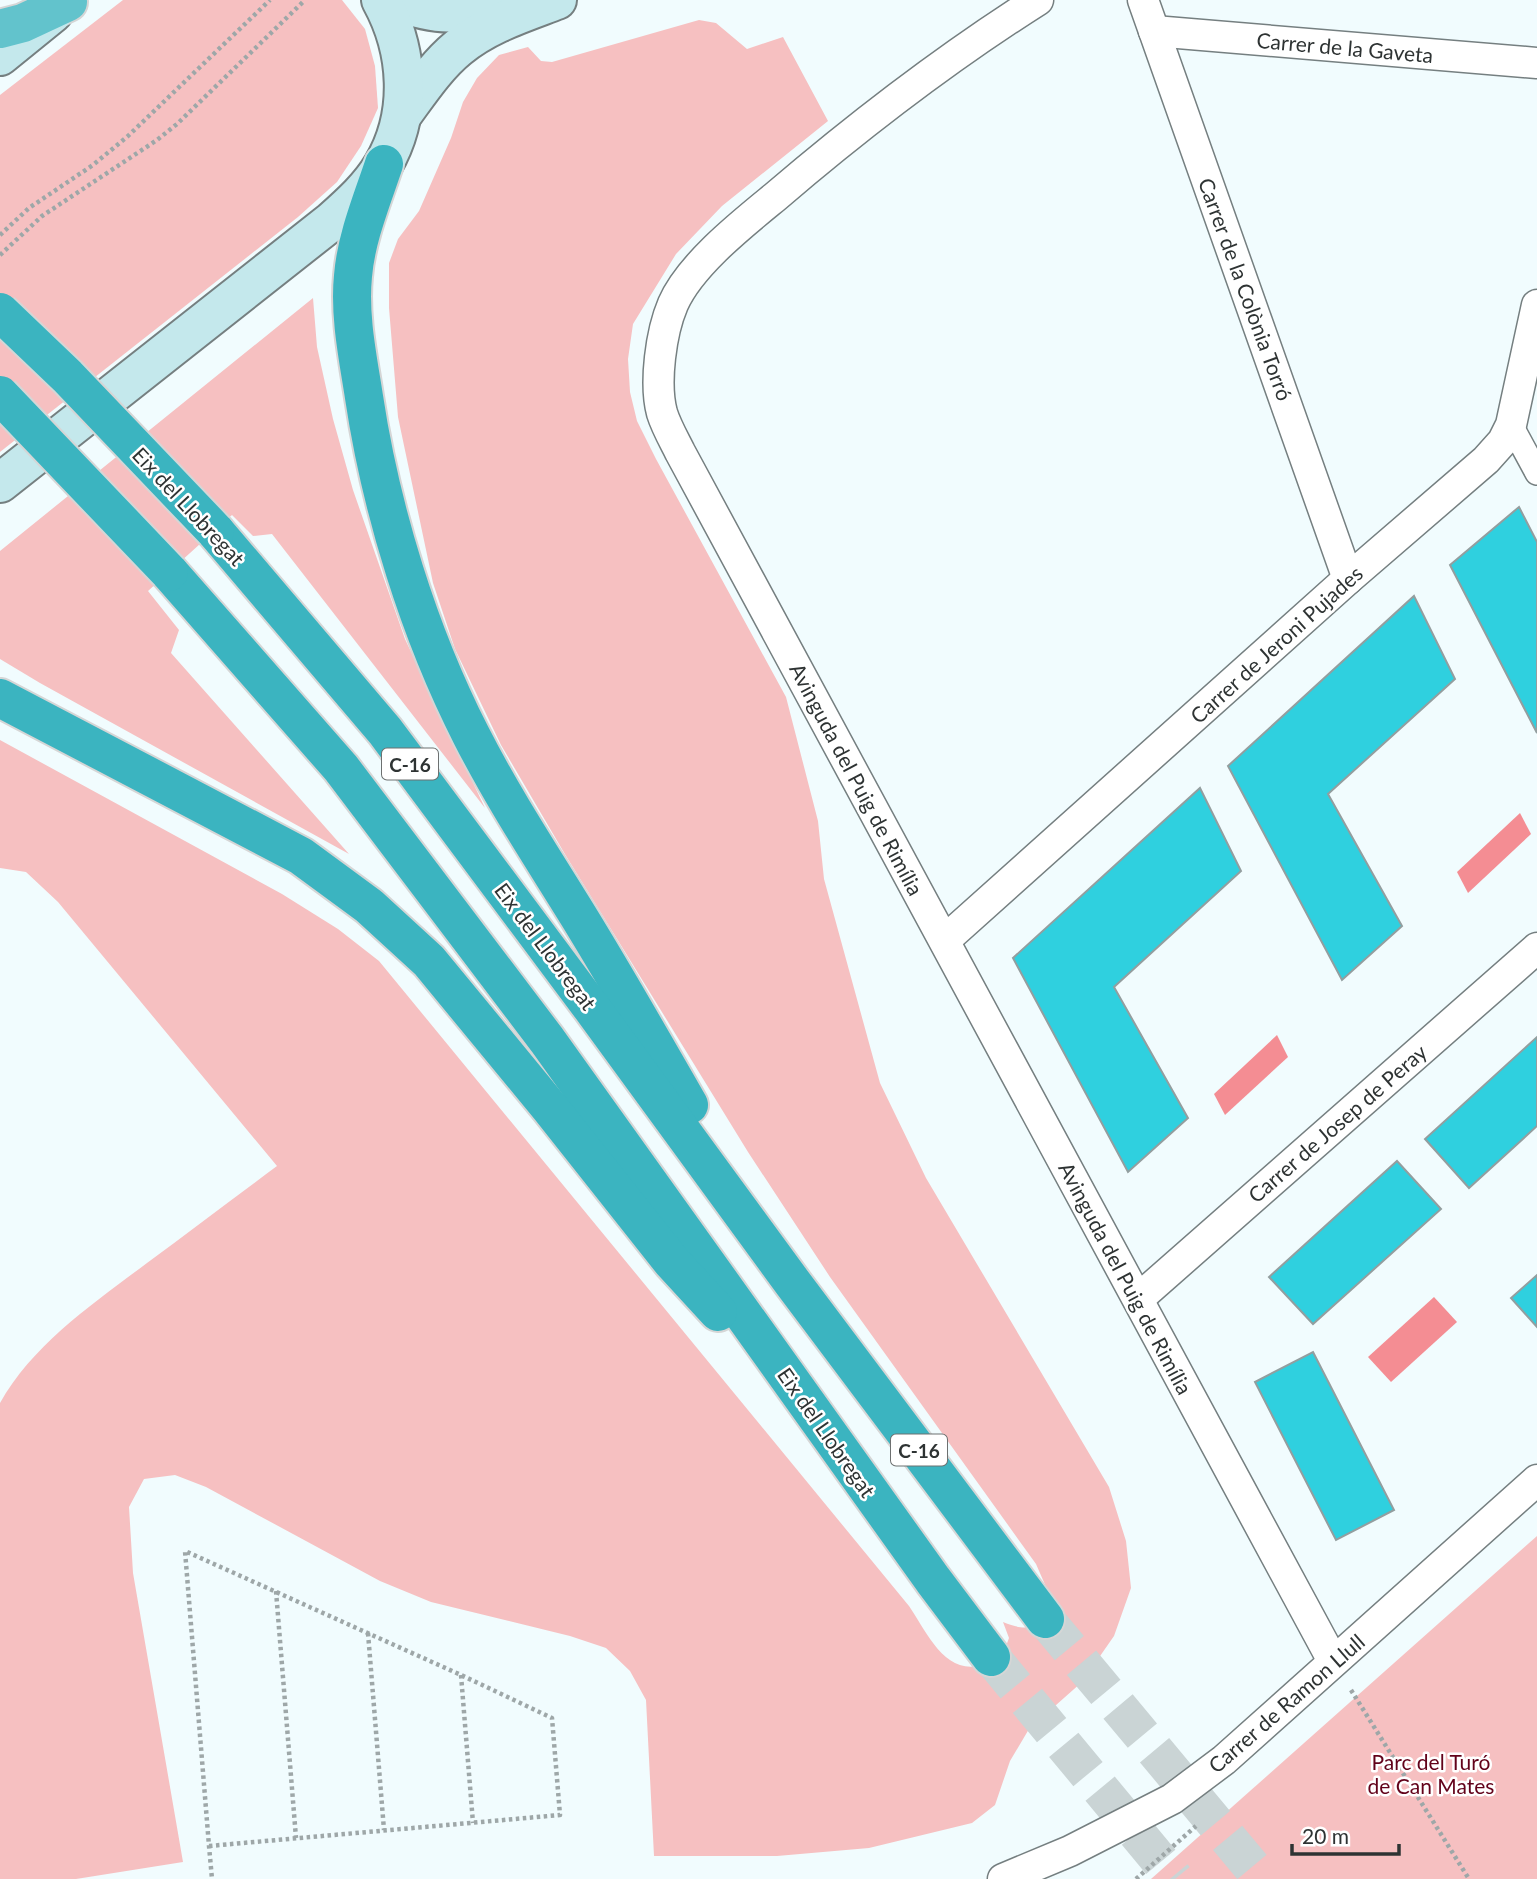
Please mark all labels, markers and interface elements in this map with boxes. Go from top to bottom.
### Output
street label: Carrer de la Gaveta [1256,27,1434,67]
street label: Carrer de la Colònia Torró [1194,174,1298,404]
street label: Eix del Llobregat [128,442,250,571]
street label: Carrer de Jeroni Pujades [1185,560,1367,728]
street label: Avinguda del Puig de Rimília [785,659,929,899]
road number: C-16 [382,748,438,779]
street label: Eix del Llobregat [490,878,602,1015]
street label: Carrer de Josep de Peray [1243,1039,1431,1207]
street label: Avinguda del Puig de Rimília [1054,1158,1198,1398]
street label: Eix del Llobregat [773,1362,881,1502]
road number: C-16 [891,1434,947,1466]
street label: Carrer de Ramon Llull [1203,1629,1369,1777]
park label: Parc del Turó de Can Mates [1368,1749,1494,1798]
scale bar [1292,1812,1399,1856]
text: 20 m [1302,1823,1349,1848]

